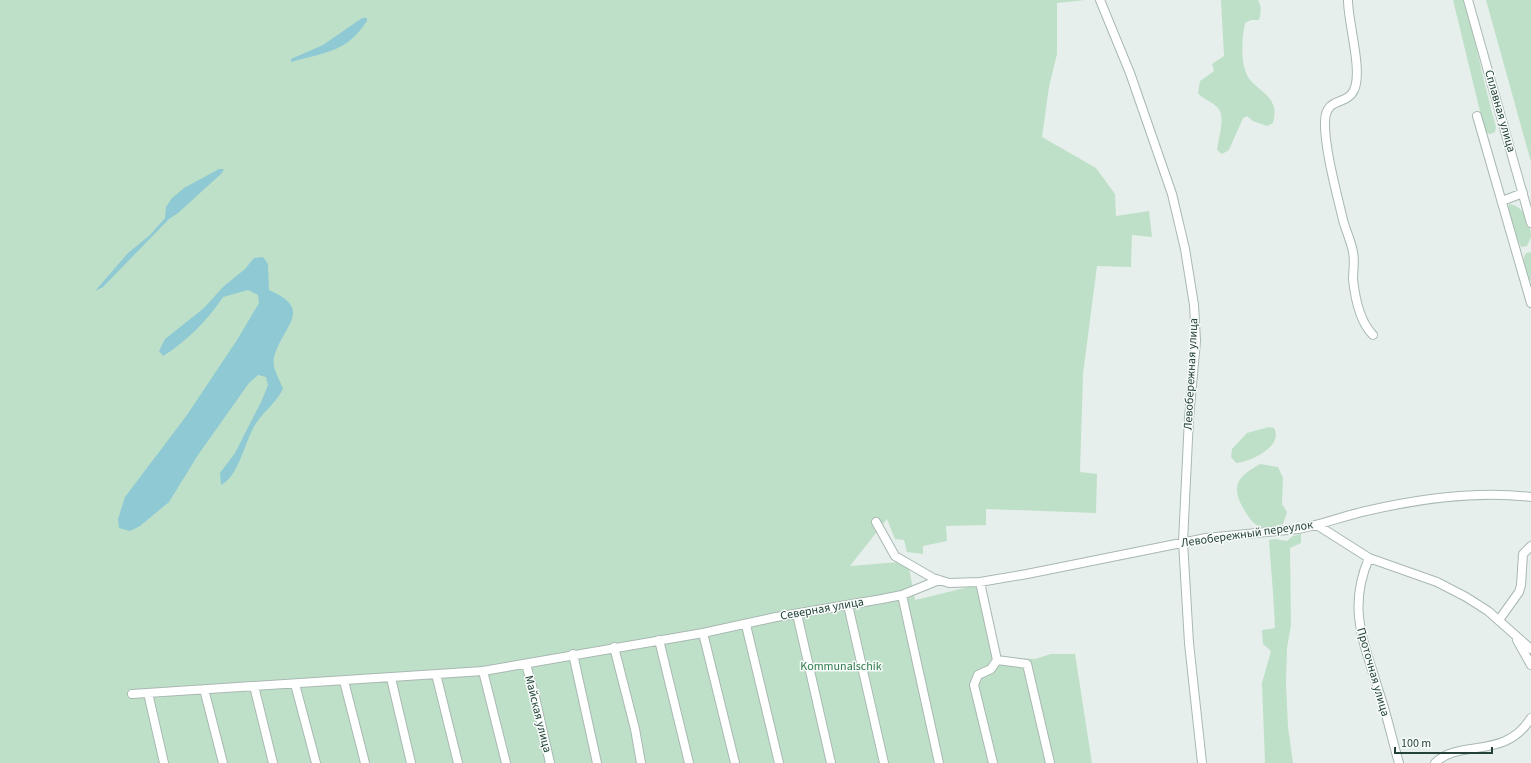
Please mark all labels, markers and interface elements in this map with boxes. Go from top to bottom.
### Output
street label: Сплавная улица [1480,68,1520,154]
street label: Левобережная улица [1180,318,1202,430]
street label: Левобережный переулок [1180,516,1314,552]
street label: Северная улица [779,593,865,625]
street label: Проточная улица [1352,626,1394,718]
park label: Kommunalschik [800,658,882,675]
street label: Майская улица [520,674,556,754]
scale bar [1395,729,1492,755]
text: 100 m [1401,735,1431,752]

